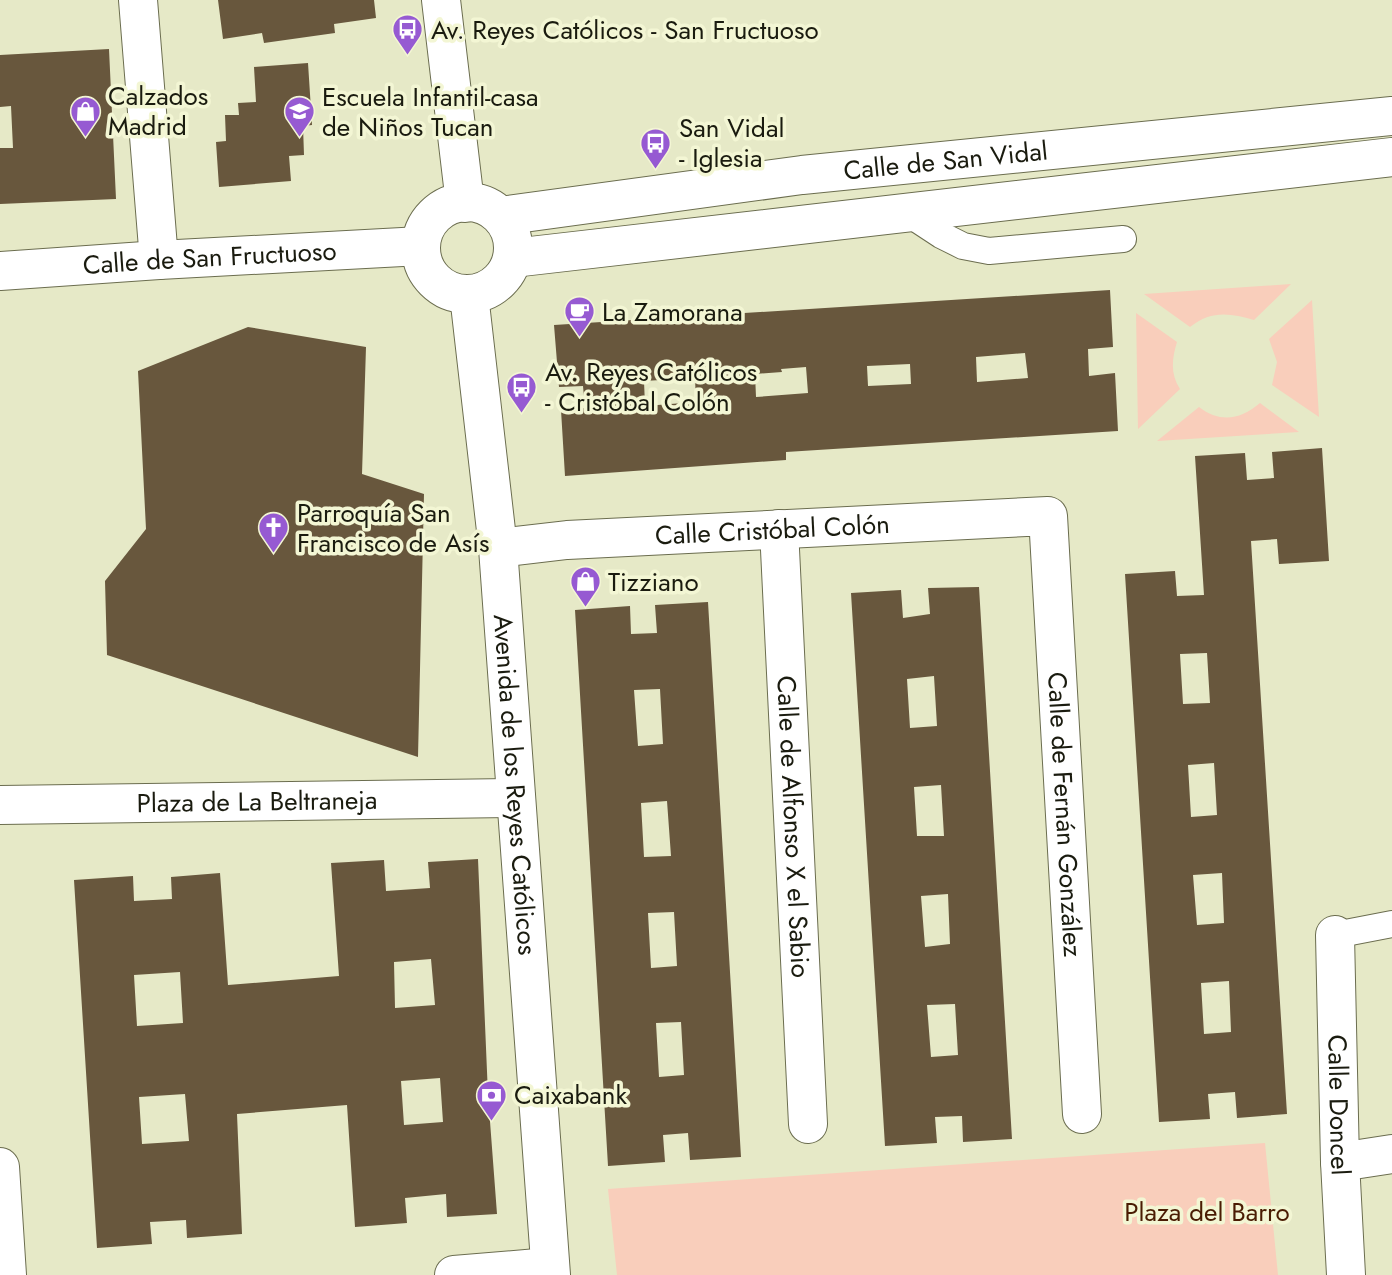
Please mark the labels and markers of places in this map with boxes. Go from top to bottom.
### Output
place label: Av. Reyes Católicos - San Fructuoso [431,11,819,49]
bus stop icon: Av. Reyes Católicos - San Fructuoso [391,13,425,57]
place label: Calzados Madrid [108,77,208,145]
place label: Escuela Infantil-casa de Niños Tucan [322,78,539,146]
shop icon: Calzados Madrid [68,94,102,138]
school or university icon: Escuela Infantil-casa de Niños Tucan [282,95,316,139]
place label: San Vidal - Iglesia [679,109,784,177]
bus stop icon: San Vidal - Iglesia [639,126,673,170]
place label: La Zamorana [602,293,743,331]
cafe icon: La Zamorana [562,295,596,339]
place label: Av. Reyes Católicos - Cristóbal Colón [545,353,757,421]
bus stop icon: Av. Reyes Católicos - Cristóbal Colón [505,370,539,414]
place label: Parroquía San Francisco de Asís [297,494,490,562]
church icon: Parroquía San Francisco de Asís [257,511,291,555]
place label: Tizziano [608,563,699,601]
shop icon: Tizziano [568,565,602,609]
place label: Caixabank [514,1076,627,1114]
bank icon: Caixabank [474,1078,508,1122]

